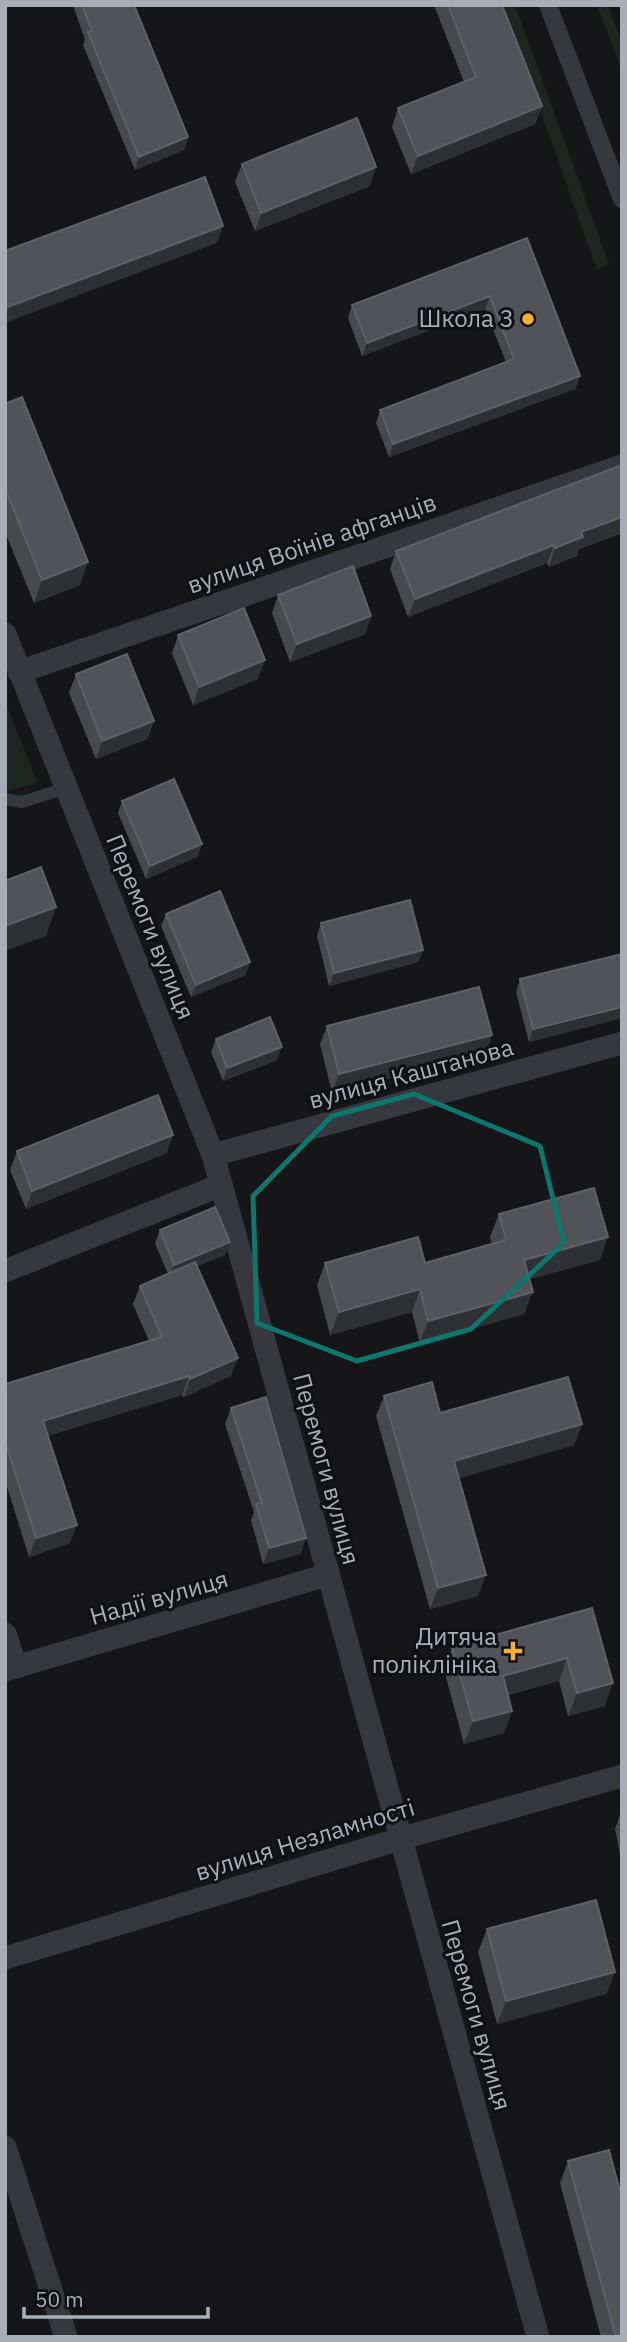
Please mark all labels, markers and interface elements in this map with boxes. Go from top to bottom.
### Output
place label: Школа 3 [418,302,514,334]
marker: Школа 3 [520,311,536,327]
street label: вулиця Воїнів афганців [183,485,440,601]
street label: Перемоги вулиця [99,829,203,1024]
street label: вулиця Каштанова [305,1030,517,1116]
street label: Перемоги вулиця [286,1369,368,1568]
street label: Надії вулиця [86,1562,232,1632]
place label: Дитяча поліклініка [372,1620,497,1680]
marker: Дитяча поліклініка [503,1641,523,1661]
street label: вулиця Незламності [191,1790,418,1888]
street label: Перемоги вулиця [434,1916,519,2114]
scale bar [24,2276,208,2320]
text: 50 m [35,2285,84,2313]

